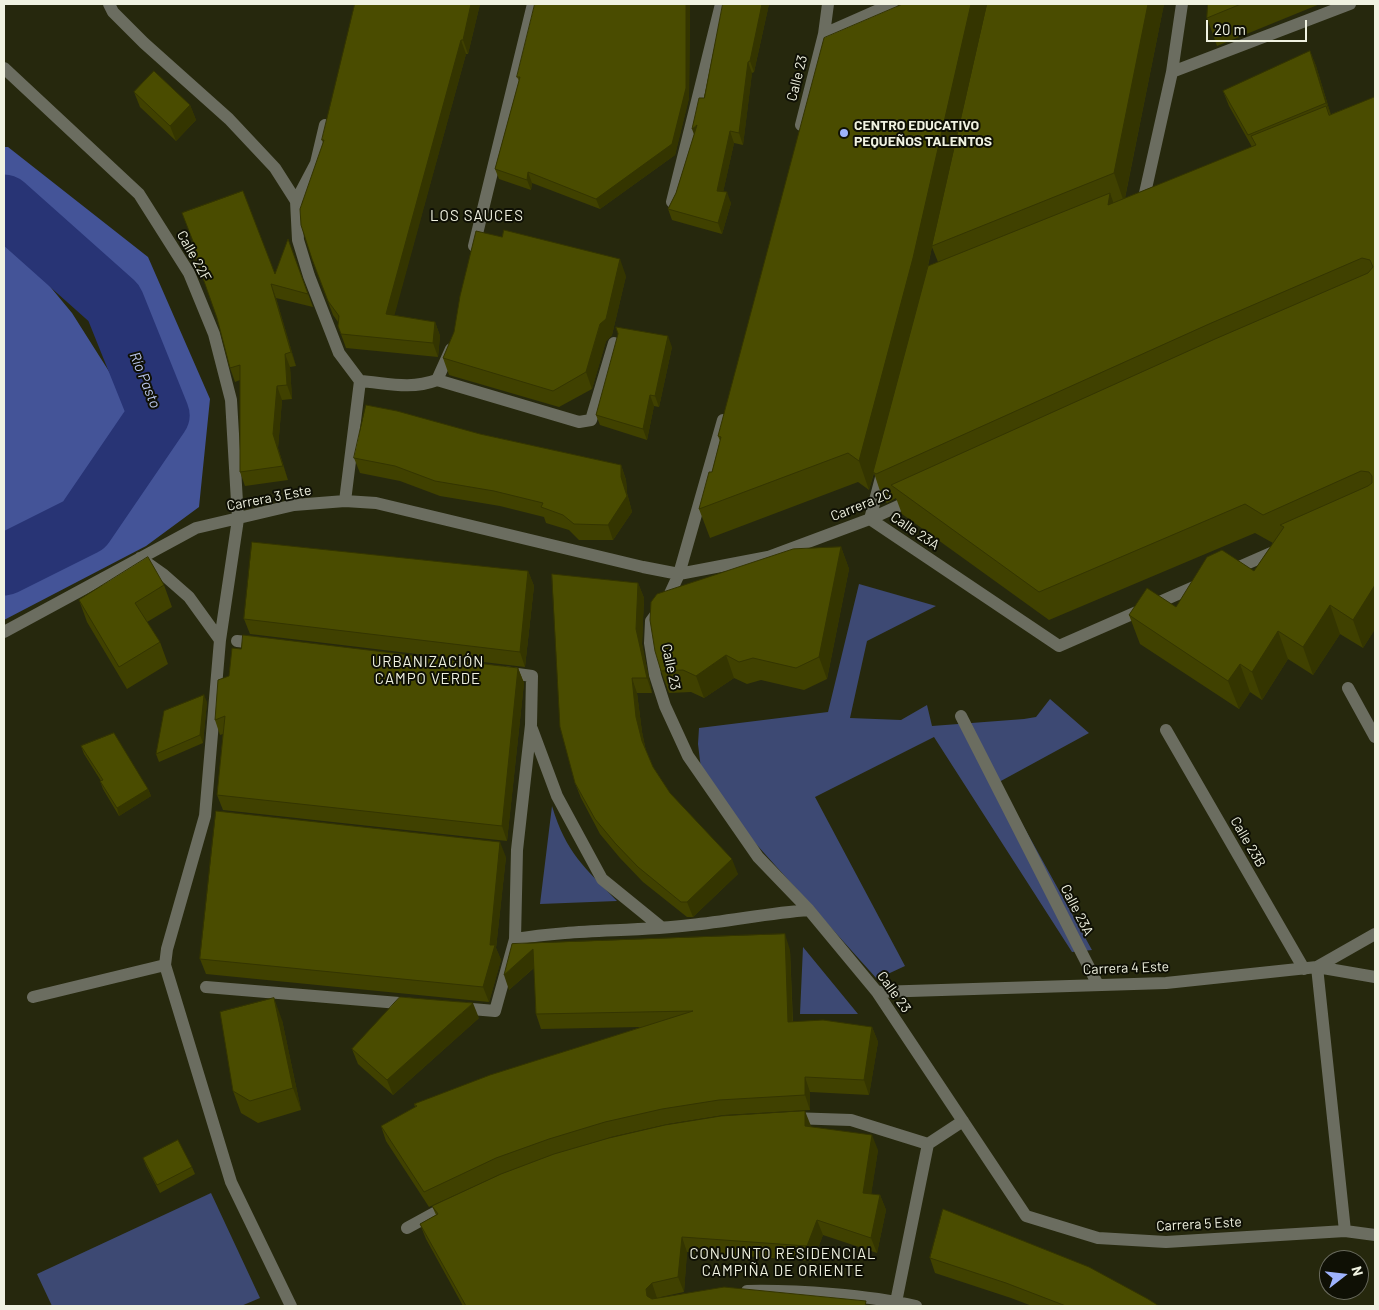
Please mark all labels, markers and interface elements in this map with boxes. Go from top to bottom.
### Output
scale bar [1209,10,1310,42]
text: 20 m [1214,20,1246,38]
street label: Calle 23 [783,53,811,103]
place label: CENTRO EDUCATIVO PEQUEÑOS TALENTOS [854,117,992,150]
marker: CENTRO EDUCATIVO PEQUEÑOS TALENTOS [838,127,850,139]
district label: LOS SAUCES [429,207,525,225]
street label: Calle 22F [173,228,215,284]
water label: Río Pasto [126,349,164,411]
street label: Carrera 3 Este [225,482,313,514]
street label: Carrera 2C [828,485,894,525]
street label: Calle 23A [887,509,943,553]
street label: Calle 23 [658,642,684,692]
district label: URBANIZACIÓN CAMPO VERDE [370,653,486,688]
street label: Calle 23B [1227,814,1269,870]
street label: Calle 23A [1057,882,1097,938]
street label: Carrera 4 Este [1083,958,1169,978]
street label: Calle 23 [873,968,915,1016]
street label: Carrera 5 Este [1156,1213,1242,1235]
district label: CONJUNTO RESIDENCIAL CAMPIÑA DE ORIENTE [687,1245,879,1280]
north arrow [1319,1250,1369,1300]
text: N [1348,1264,1367,1278]

